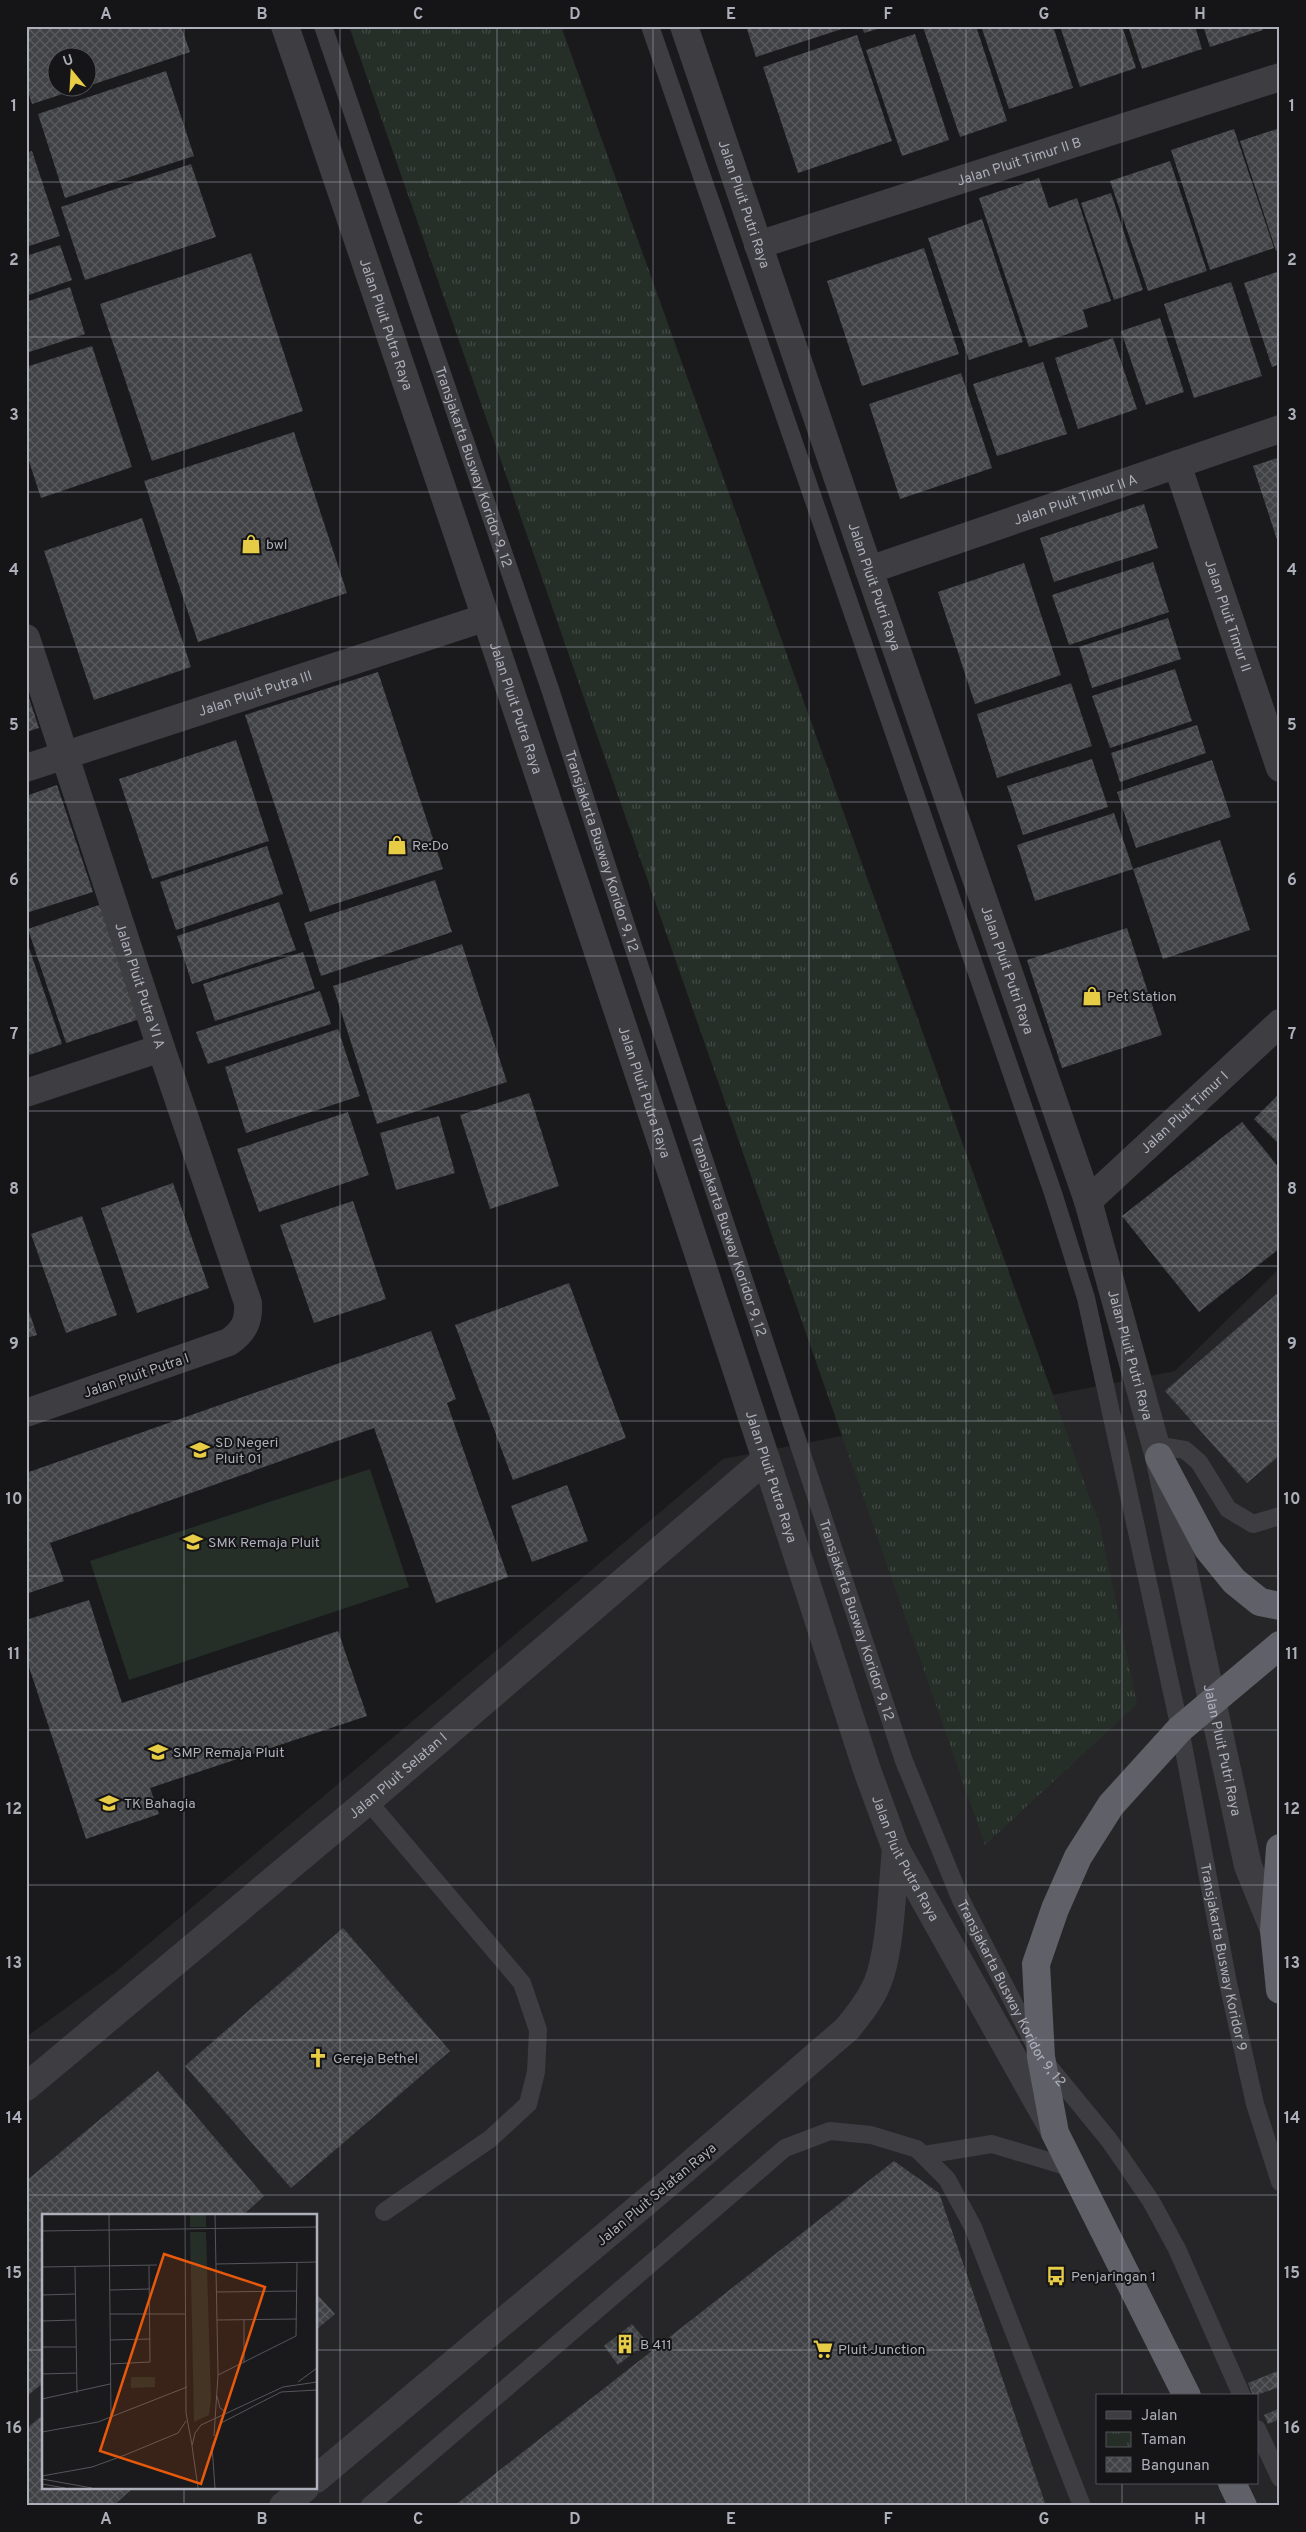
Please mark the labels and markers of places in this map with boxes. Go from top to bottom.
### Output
shop icon: bwl [240,533,262,555]
place label: bwl [266,537,287,554]
shop icon: Re:Do [386,834,408,856]
place label: Re:Do [412,838,449,855]
shop icon: Pet Station [1081,985,1103,1007]
place label: Pet Station [1107,989,1177,1006]
place label: SD Negeri Pluit 01 [215,1435,278,1468]
school or university icon: SD Negeri Pluit 01 [189,1439,211,1461]
school or university icon: SMK Remaja Pluit [182,1531,204,1553]
place label: SMK Remaja Pluit [208,1535,320,1552]
school or university icon: SMP Remaja Pluit [147,1741,169,1763]
place label: SMP Remaja Pluit [173,1745,284,1762]
school or university icon: TK Bahagia [98,1792,120,1814]
place label: TK Bahagia [124,1796,196,1813]
church icon: Gereja Bethel [307,2047,329,2069]
place label: Gereja Bethel [333,2051,418,2068]
bus stop icon: Penjaringan 1 [1045,2265,1067,2287]
place label: Penjaringan 1 [1071,2269,1156,2286]
building icon: B 411 [614,2333,636,2355]
place label: B 411 [640,2337,672,2354]
supermarket icon: Pluit Junction [812,2338,834,2360]
place label: Pluit Junction [838,2342,925,2359]

